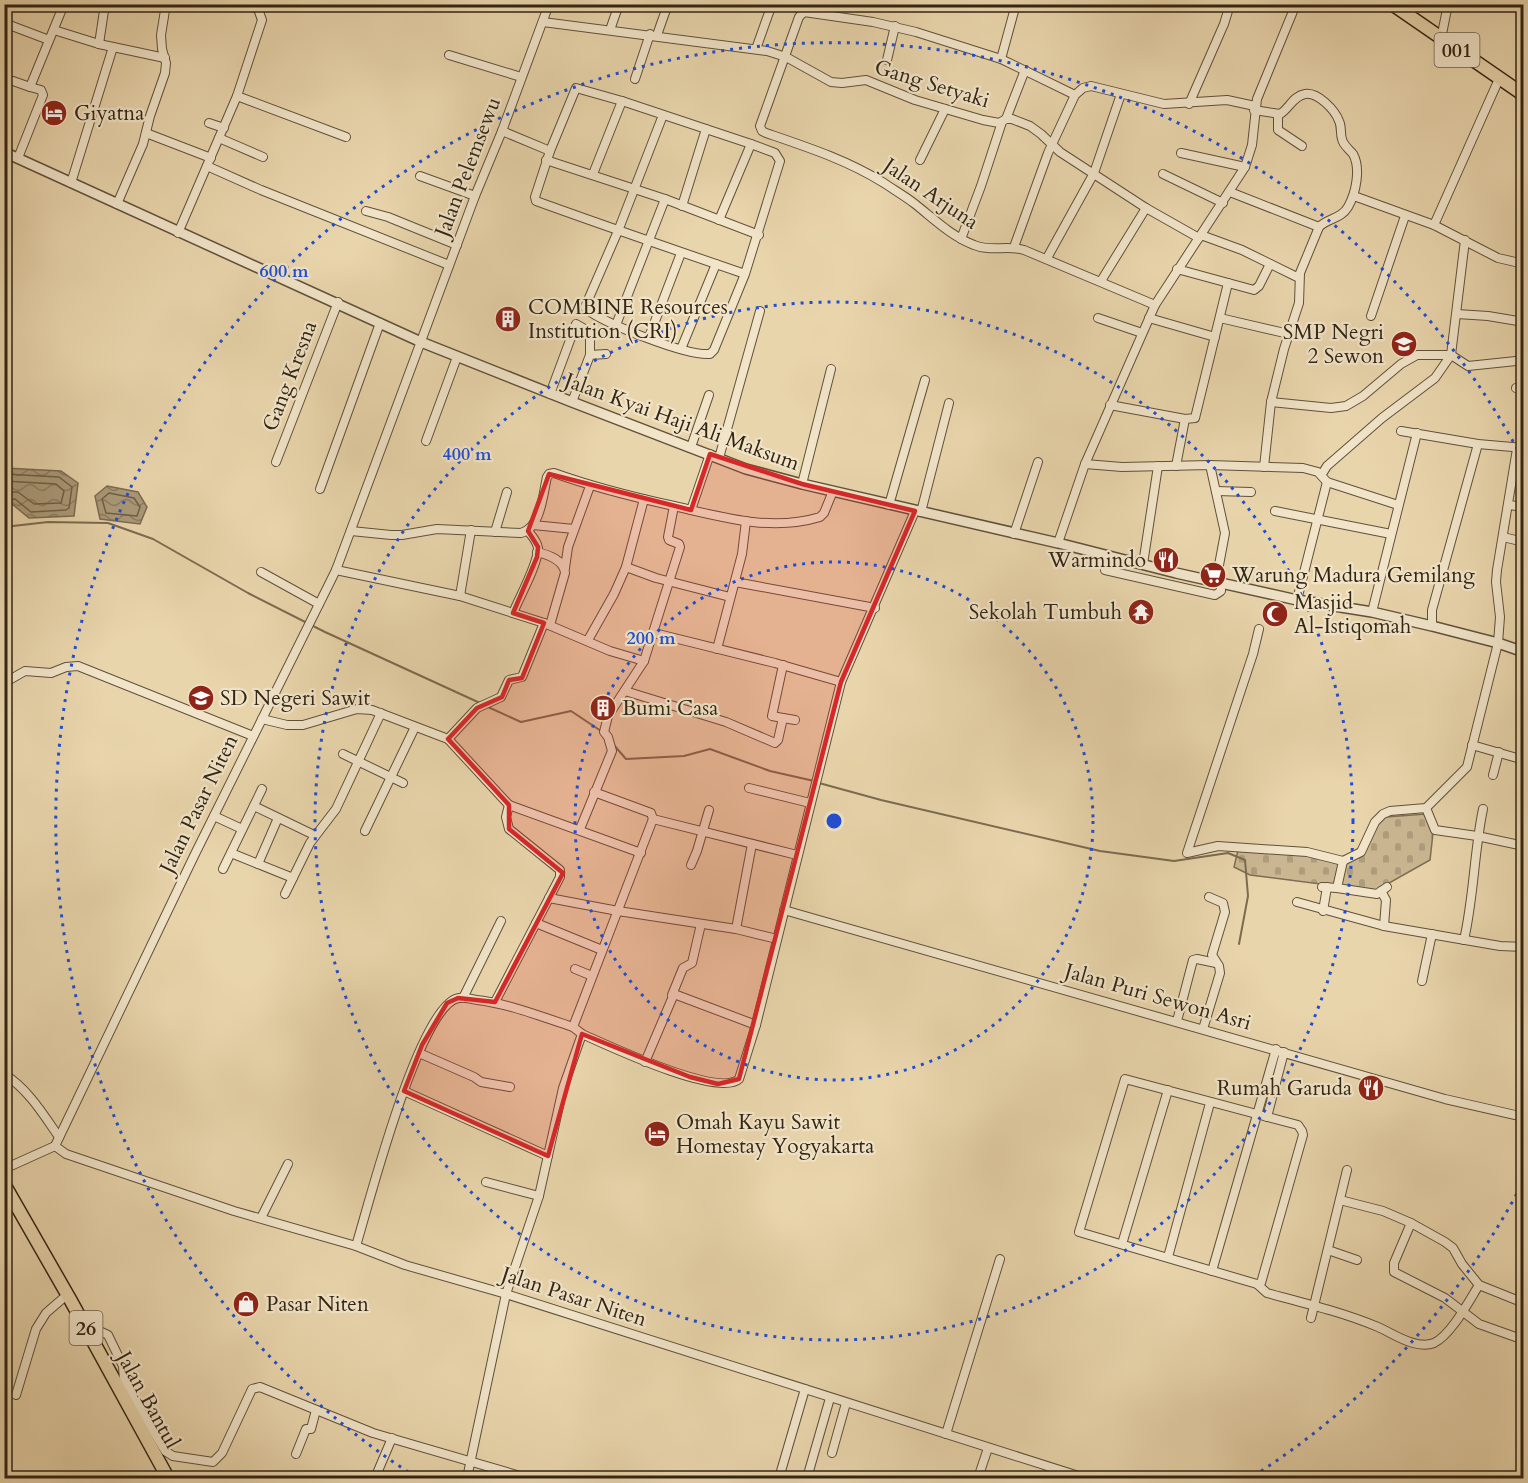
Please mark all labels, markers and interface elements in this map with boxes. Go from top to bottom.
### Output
road number: 001 [1434,33,1480,67]
street label: Gang Setyaki [871,53,993,115]
street label: Jalan Pelemsewu [427,93,508,244]
hotel icon: Giyatna [39,98,69,128]
place label: Giyatna [74,99,144,128]
street label: Jalan Arjuna [875,150,984,237]
text: 600 m [259,259,309,284]
place label: COMBINE Resources Institution (CRI) [528,293,728,346]
building icon: COMBINE Resources Institution (CRI) [493,304,523,334]
street label: Gang Kresna [256,317,324,435]
place label: SMP Negri 2 Sewon [1283,318,1384,371]
school or university icon: SMP Negri 2 Sewon [1389,329,1419,359]
street label: Jalan Kyai Haji Ali Maksum [558,365,804,478]
text: 400 m [442,442,492,467]
restaurant icon: Warmindo [1151,545,1181,575]
place label: Warmindo [1047,546,1146,575]
supermarket icon: Warung Madura Gemilang [1198,560,1228,590]
place label: Warung Madura Gemilang [1231,561,1475,590]
place label: Masjid Al-Istiqomah [1294,588,1412,641]
temple icon: Sekolah Tumbuh [1126,597,1156,627]
place label: Sekolah Tumbuh [969,598,1122,627]
mosque icon: Masjid Al-Istiqomah [1260,599,1290,629]
text: 200 m [626,626,676,651]
school or university icon: SD Negeri Sawit [186,683,216,713]
place label: SD Negeri Sawit [220,684,371,713]
building icon: Bumi Casa [588,693,618,723]
place label: Bumi Casa [622,694,718,723]
street label: Jalan Pasar Niten [152,730,245,881]
centre of rings [824,811,844,831]
street label: Jalan Puri Sewon Asri [1059,956,1255,1038]
restaurant icon: Rumah Garuda [1356,1073,1386,1103]
place label: Rumah Garuda [1217,1074,1352,1103]
place label: Omah Kayu Sawit Homestay Yogyakarta [676,1108,874,1161]
hotel icon: Omah Kayu Sawit Homestay Yogyakarta [642,1119,672,1149]
street label: Jalan Pasar Niten [495,1259,650,1334]
shop icon: Pasar Niten [231,1289,261,1319]
place label: Pasar Niten [266,1290,369,1319]
road number: 26 [70,1311,103,1345]
street label: Jalan Bantul [108,1344,187,1454]

